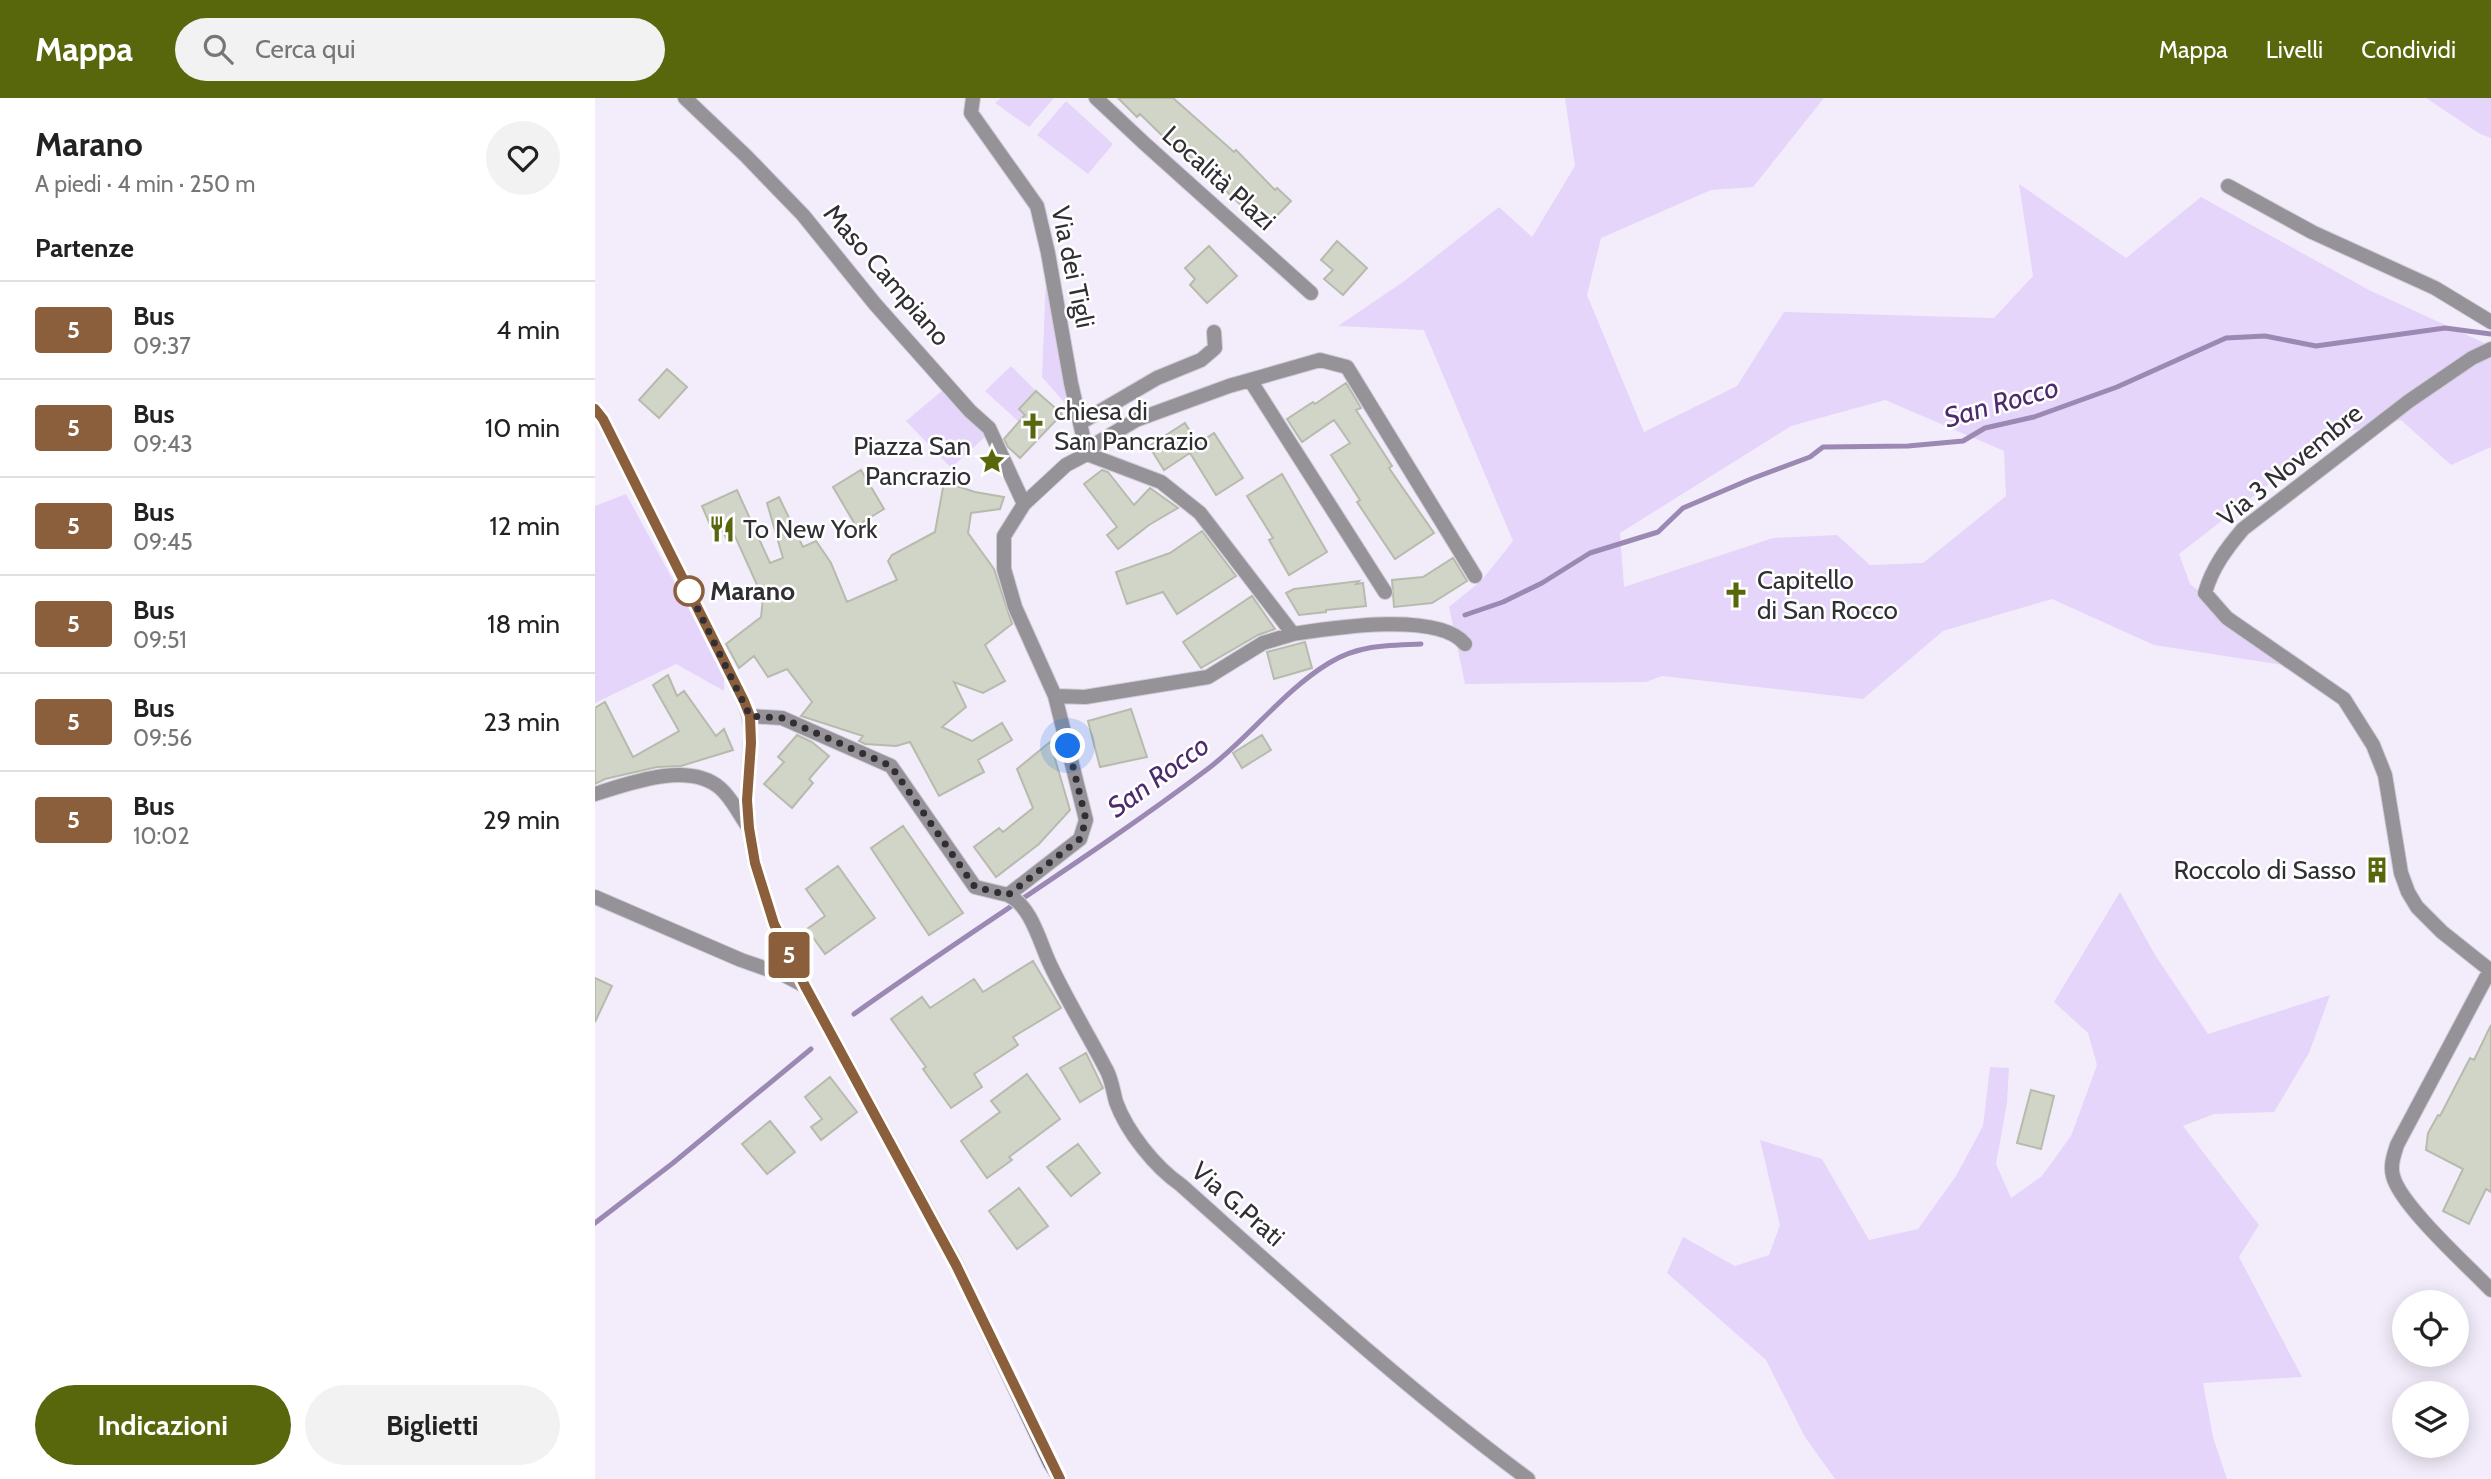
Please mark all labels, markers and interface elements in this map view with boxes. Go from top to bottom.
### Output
search box [175,18,665,81]
text: Mappa [35,29,133,69]
icon: search [199,30,237,68]
text: Cerca qui [255,33,356,65]
text: Mappa [2159,35,2228,64]
text: Livelli [2266,35,2323,64]
text: Condividi [2361,35,2456,64]
street label: Località Plazi [1156,119,1282,237]
button: heart [486,121,560,195]
text: Marano [35,124,143,164]
text: A piedi · 4 min · 250 m [35,170,255,198]
street label: Maso Campiano [817,198,957,352]
street label: Via dei Tigli [1044,203,1102,331]
text: Partenze [35,232,134,264]
text: Bus [133,300,174,332]
text: 4 min [496,314,560,346]
text: 5 [67,315,80,344]
text: 09:37 [133,332,191,360]
water label: San Rocco [1940,369,2062,435]
place label: chiesa di San Pancrazio [1054,395,1208,457]
street label: Via 3 Novembre [2211,397,2369,533]
text: Bus [133,398,174,430]
church icon: chiesa di San Pancrazio [1018,411,1048,441]
text: 10 min [485,412,560,444]
text: 5 [67,413,80,442]
text: 09:43 [133,430,193,458]
place label: Piazza San Pancrazio [853,430,971,492]
place icon: Piazza San Pancrazio [977,446,1007,476]
text: Bus [133,496,174,528]
text: 12 min [489,510,560,542]
text: 5 [67,511,80,540]
place label: To New York [743,513,878,545]
restaurant icon: To New York [707,514,737,544]
text: 09:45 [133,528,193,556]
place label: Capitello di San Rocco [1757,564,1898,626]
place label: Marano [710,575,795,607]
marker: Marano [674,576,704,606]
church icon: Capitello di San Rocco [1721,580,1751,610]
text: Bus [133,594,174,626]
text: 18 min [487,608,560,640]
text: 5 [67,609,80,638]
text: 09:51 [133,626,187,654]
text: Bus [133,692,174,724]
text: 23 min [484,706,560,738]
text: 5 [67,707,80,736]
text: 09:56 [133,724,192,752]
your location [1050,728,1085,763]
water label: San Rocco [1100,728,1216,824]
text: Bus [133,790,174,822]
text: 29 min [483,804,560,836]
text: 5 [67,805,80,834]
text: 10:02 [133,822,189,850]
place label: Roccolo di Sasso [2174,854,2356,886]
building icon: Roccolo di Sasso [2362,855,2392,885]
line badge: 5 [766,932,812,978]
text: 5 [783,940,795,969]
street label: Via G.Prati [1185,1155,1291,1253]
map controls [2392,1290,2469,1458]
button: locate [2392,1290,2469,1367]
button: layers [2392,1381,2469,1458]
button: Indicazioni [35,1385,291,1465]
button: Biglietti [305,1385,560,1465]

